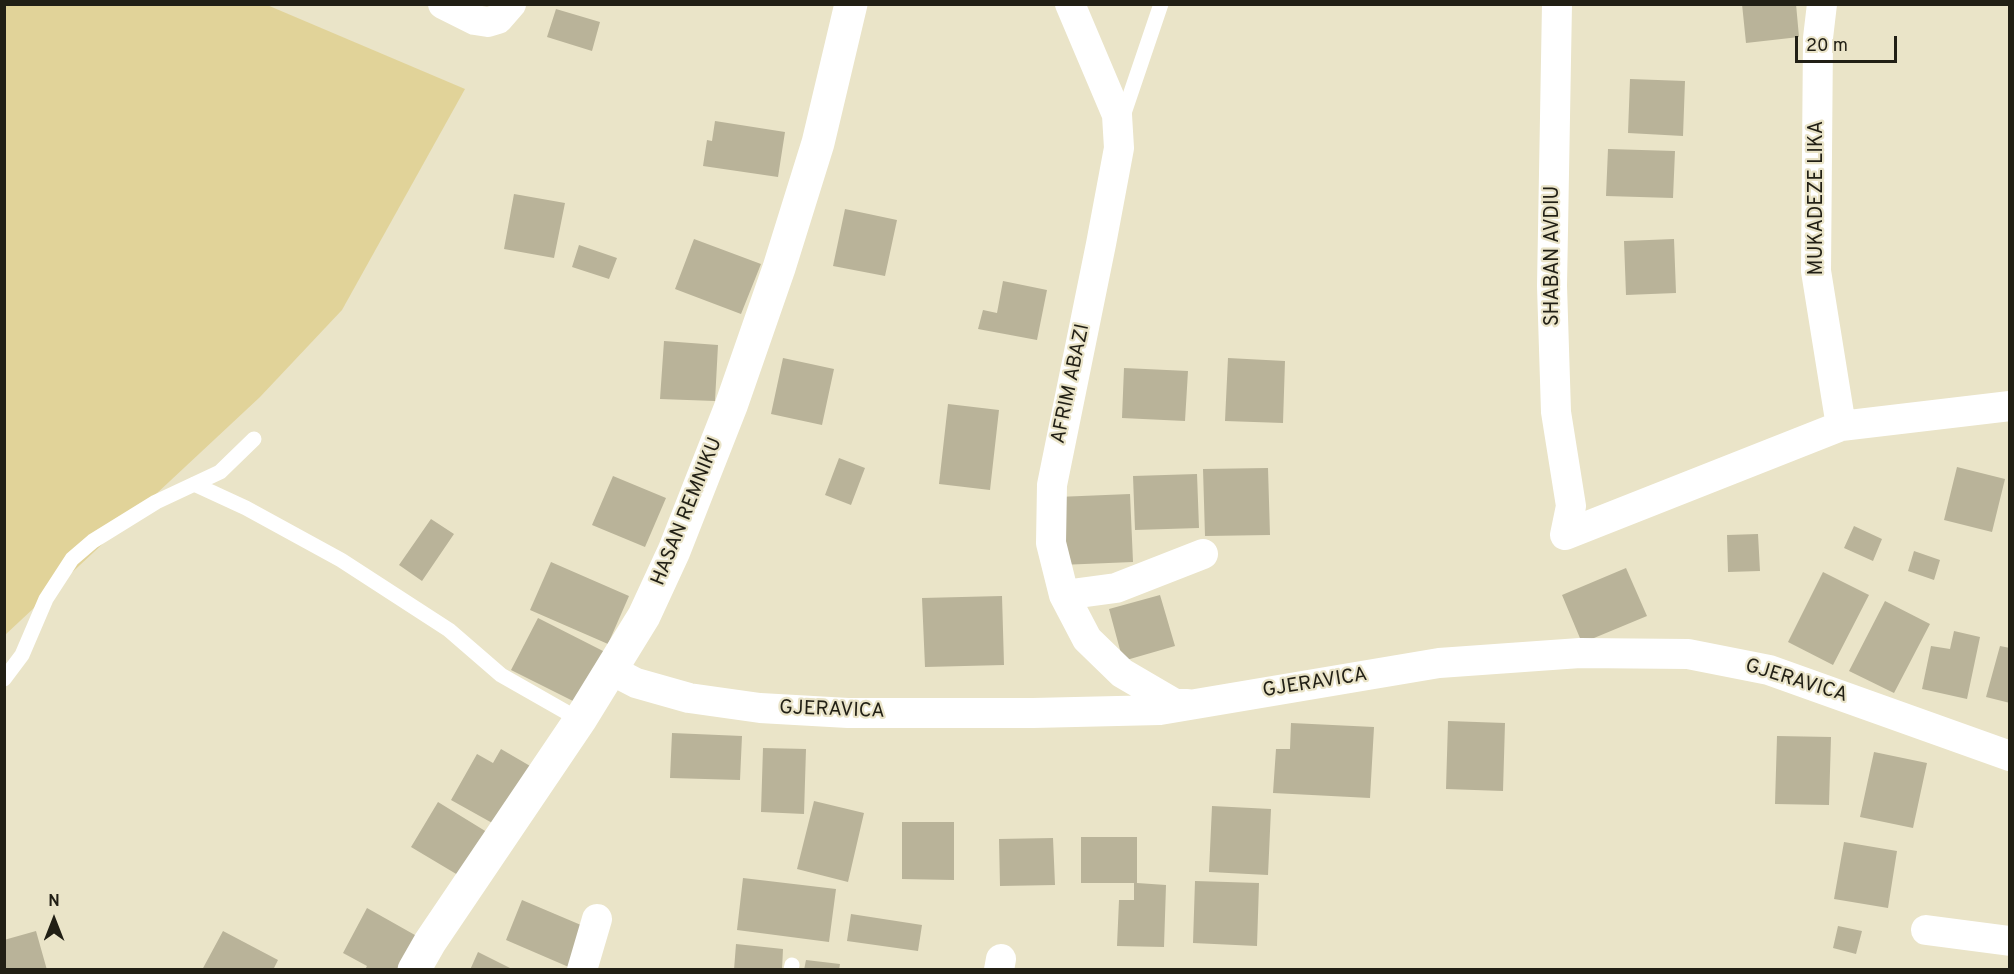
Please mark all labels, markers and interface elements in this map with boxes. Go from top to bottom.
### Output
scale bar [1798,24,1900,62]
text: 20 m [1806,35,1848,58]
street label: MUKADEZE LIKA [1806,121,1830,275]
street label: SHABAN AVDIU [1542,186,1566,326]
street label: AFRIM ABAZI [1048,322,1096,446]
street label: HASAN REMNIKU [647,434,729,590]
street label: GJERAVICA [1742,655,1850,709]
street label: GJERAVICA [1261,664,1369,704]
street label: GJERAVICA [779,697,885,725]
north arrow [24,890,84,950]
text: N [48,892,60,912]

